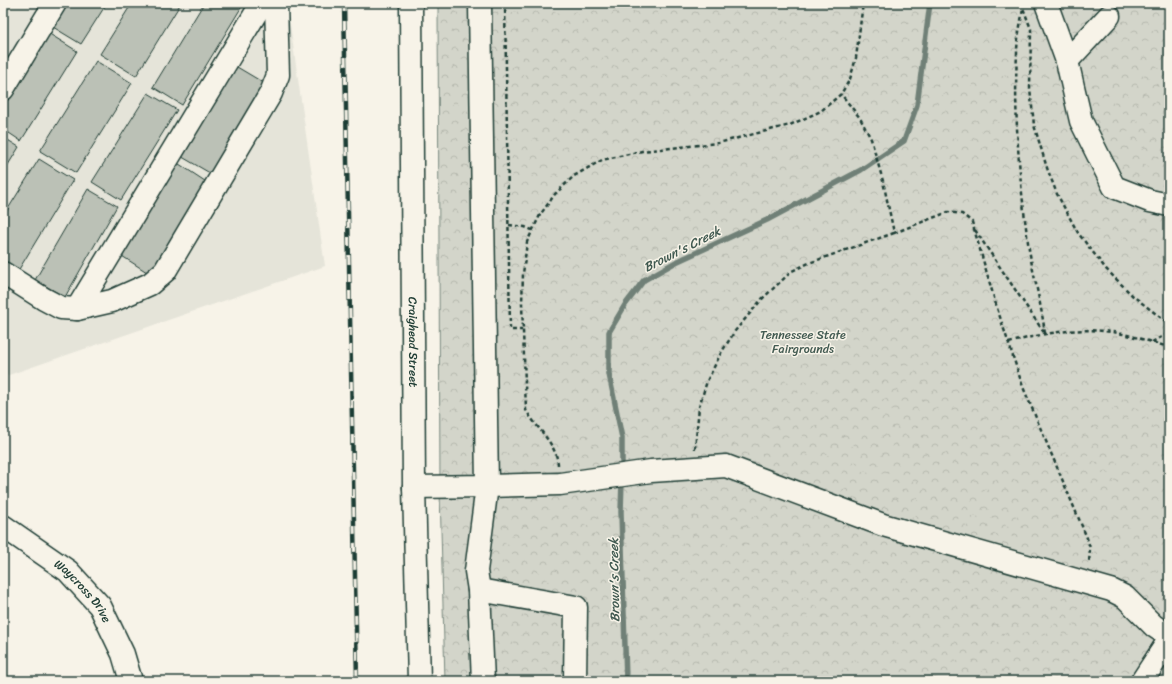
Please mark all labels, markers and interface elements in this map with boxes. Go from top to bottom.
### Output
water label: Brown's Creek [639,219,726,278]
street label: Craighead Street [402,297,424,387]
park label: Tennessee State Fairgrounds [760,324,846,360]
water label: Brown's Creek [602,537,626,622]
street label: Waycross Drive [49,553,117,627]

